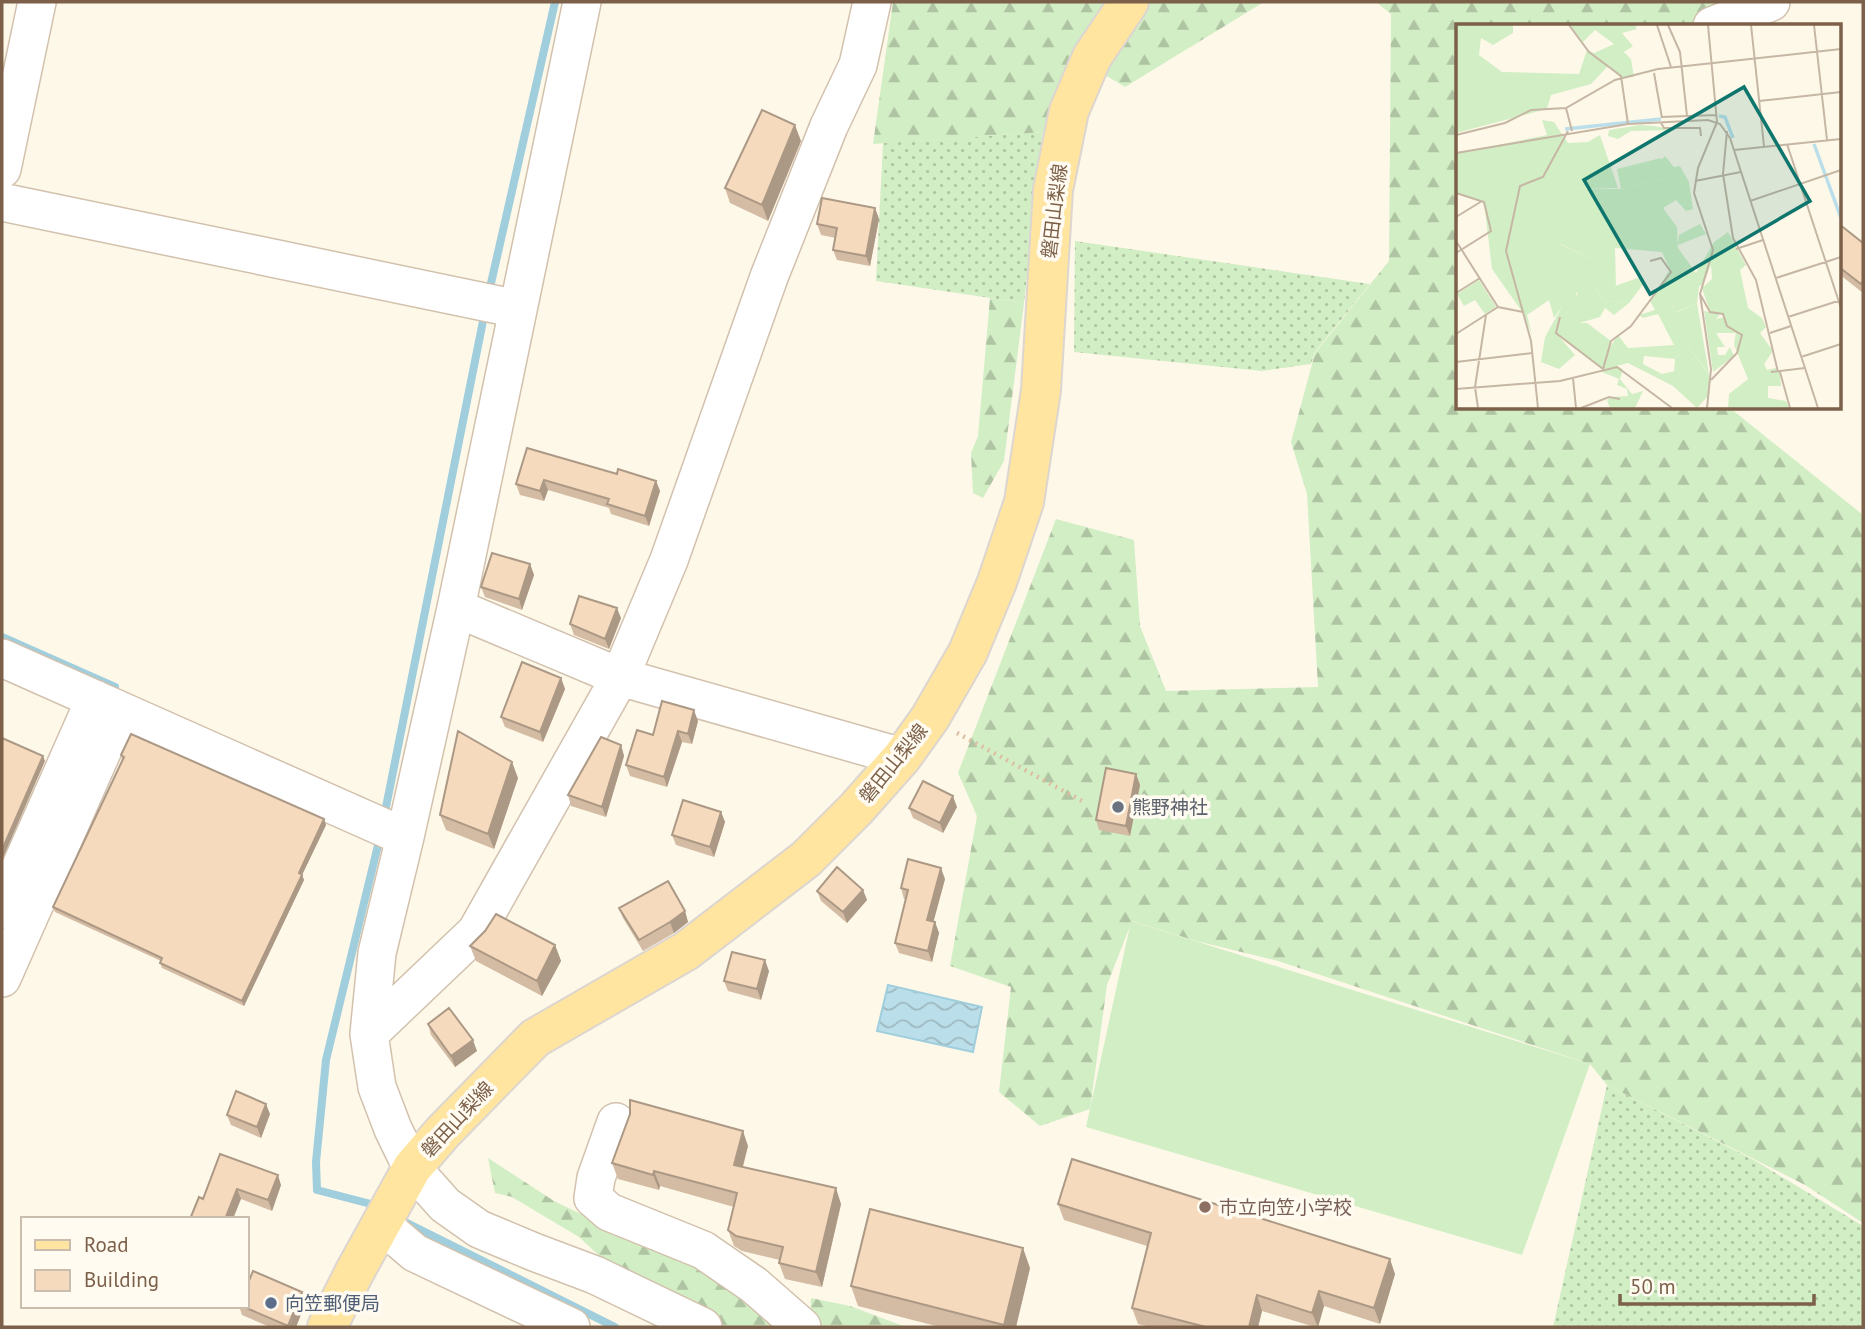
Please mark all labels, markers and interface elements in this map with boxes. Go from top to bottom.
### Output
inset map [1456,24,1840,410]
street label: 磐田山梨線 [1036,162,1072,260]
street label: 磐田山梨線 [854,719,932,807]
place label: 熊野神社 [1132,795,1208,819]
marker: 熊野神社 [1110,799,1126,815]
street label: 磐田山梨線 [416,1076,498,1162]
place label: 市立向笠小学校 [1219,1195,1352,1219]
marker: 市立向笠小学校 [1197,1199,1213,1215]
legend [21,1217,248,1308]
text: Road [84,1231,128,1258]
scale bar [1620,1262,1814,1306]
text: Building [84,1266,159,1293]
text: 50 m [1630,1273,1676,1300]
place label: 向笠郵便局 [285,1291,380,1315]
marker: 向笠郵便局 [263,1295,279,1311]

